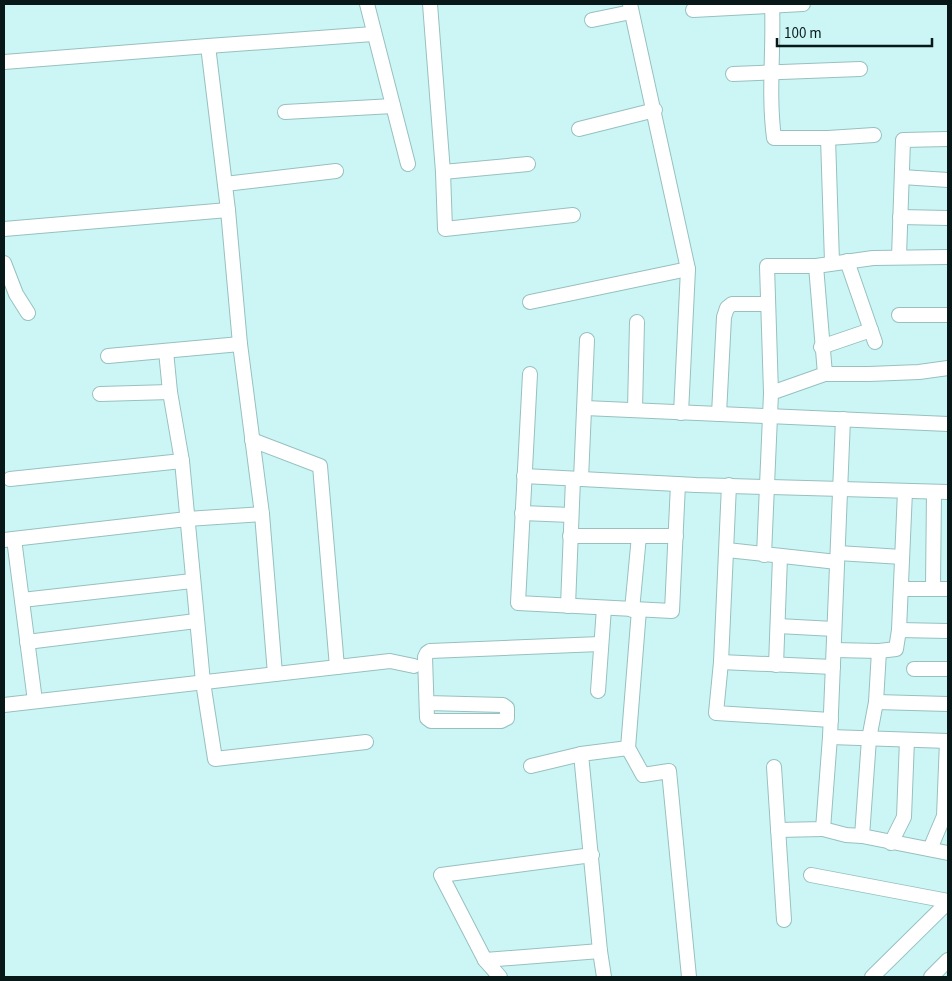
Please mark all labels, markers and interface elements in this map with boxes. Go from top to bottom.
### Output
scale bar [777,15,932,47]
text: 100 m [784,23,822,44]

